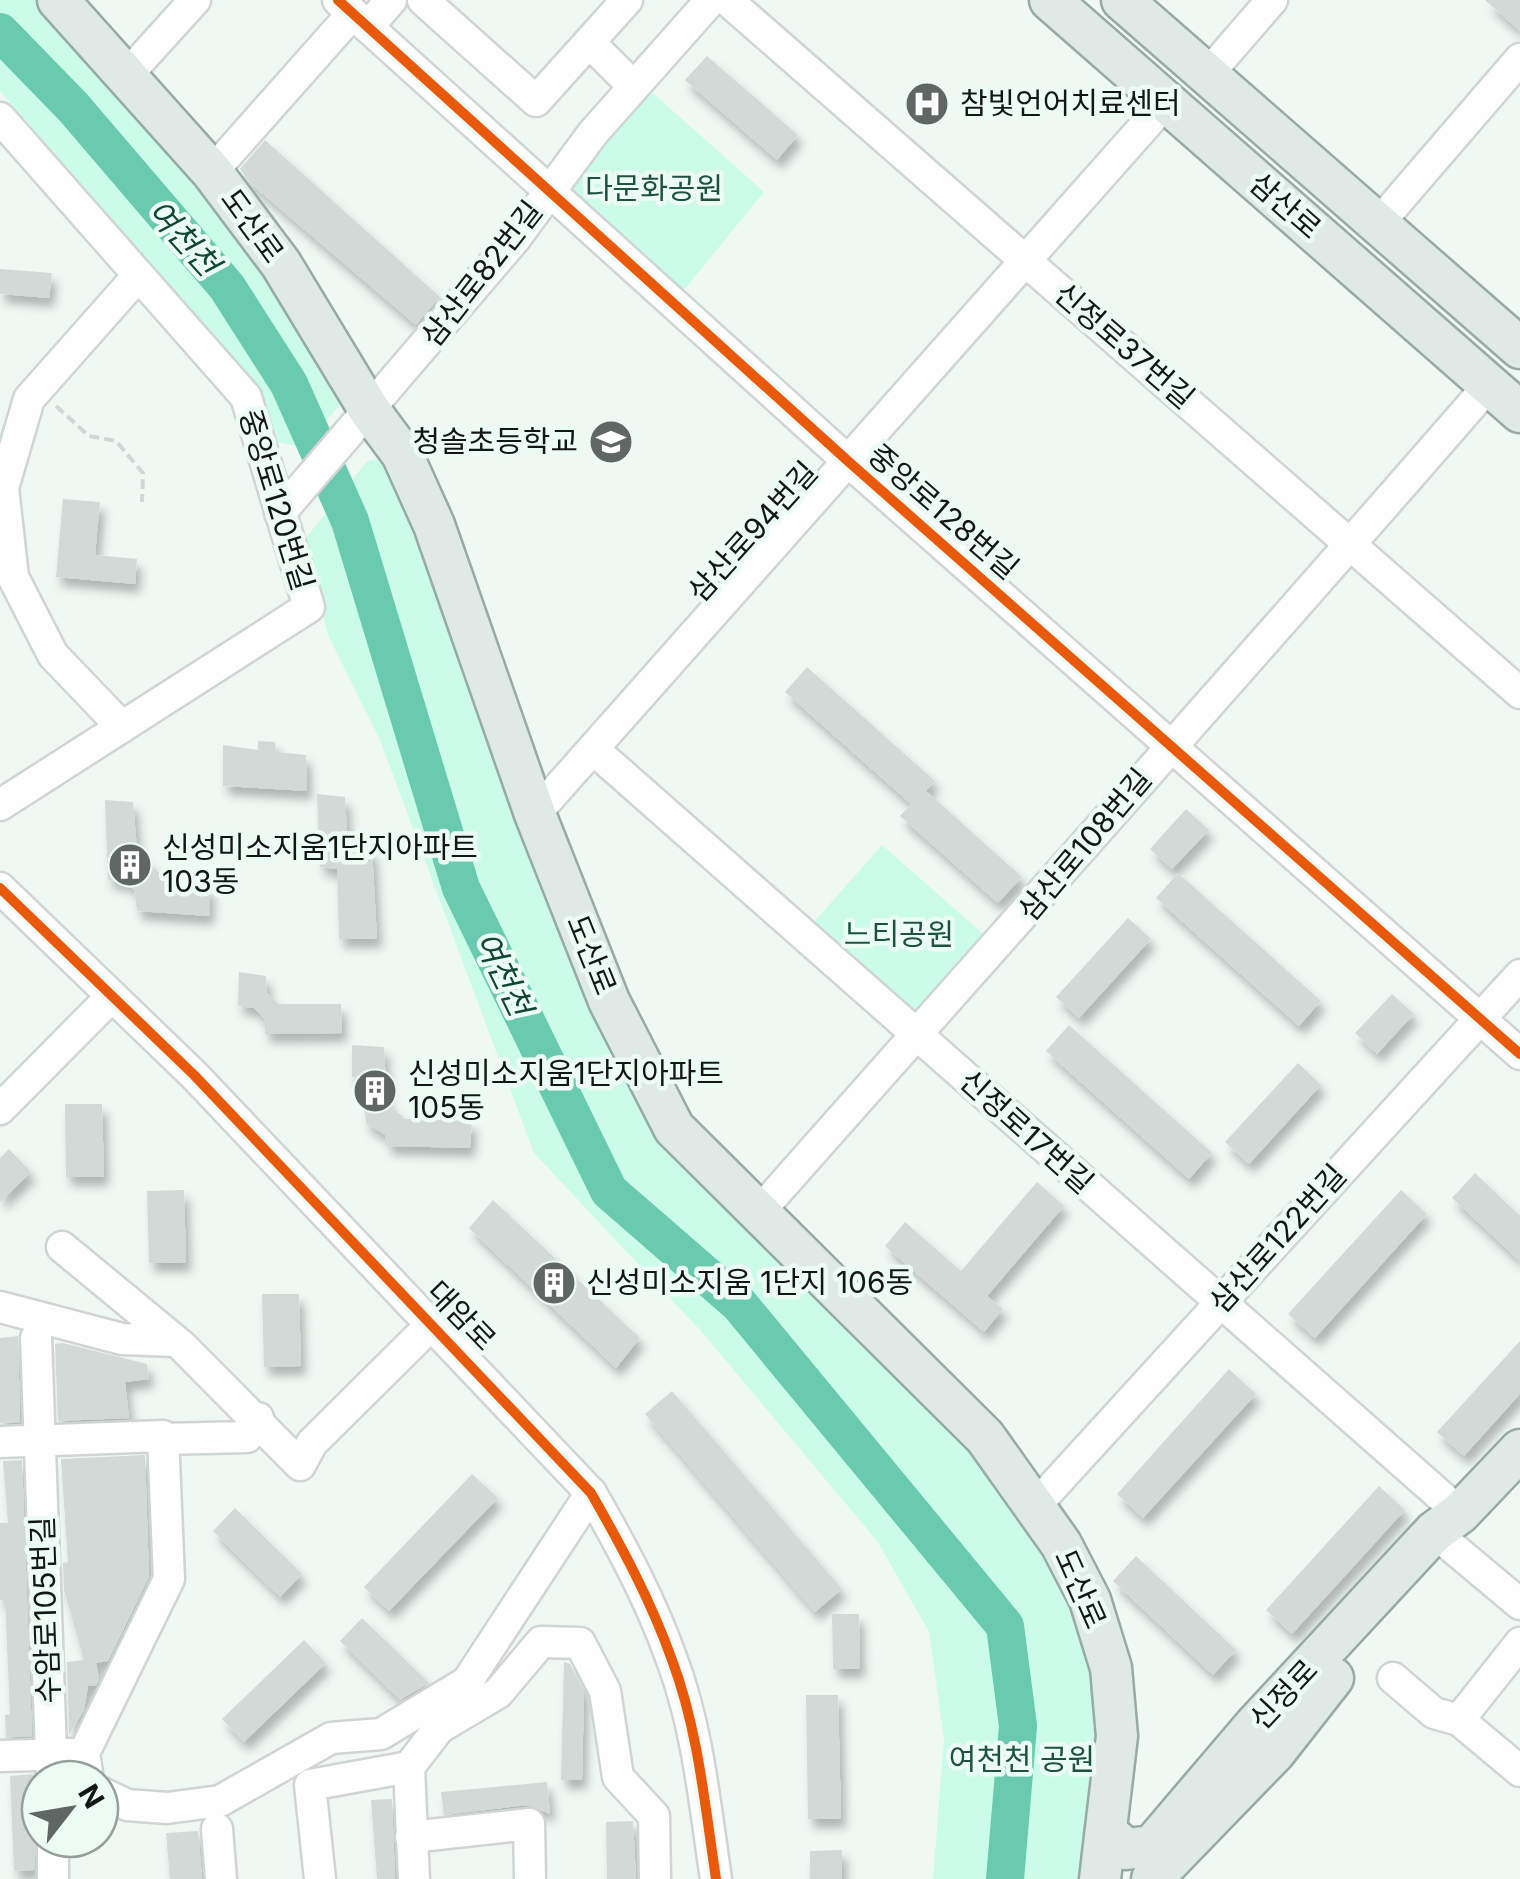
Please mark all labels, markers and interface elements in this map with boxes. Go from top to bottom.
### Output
hospital icon: 참빛언어치료센터 [904,81,950,127]
place label: 참빛언어치료센터 [960,85,1181,121]
street label: 삼산로 [1243,164,1329,246]
park label: 다문화공원 [585,170,723,206]
street label: 도산로 [214,181,292,269]
water label: 여천천 [139,192,230,286]
street label: 삼산로82번길 [413,193,549,353]
street label: 신정로37번길 [1047,275,1202,416]
street label: 중앙로120번길 [232,405,322,595]
school or university icon: 청솔초등학교 [588,419,634,465]
place label: 청솔초등학교 [412,423,578,459]
street label: 중앙로128번길 [861,436,1026,586]
street label: 삼산로94번길 [680,454,825,609]
street label: 삼산로108번길 [1010,761,1158,928]
place label: 신성미소지움1단지아파트 103동 [162,829,478,899]
building icon: 신성미소지움1단지아파트 103동 [107,842,153,888]
street label: 도산로 [560,909,624,1000]
park label: 느티공원 [844,916,954,952]
water label: 여천천 [467,926,542,1025]
place label: 신성미소지움1단지아파트 105동 [408,1055,724,1125]
street label: 신정로17번길 [953,1062,1101,1201]
building icon: 신성미소지움1단지아파트 105동 [352,1068,398,1114]
street label: 삼산로122번길 [1201,1157,1353,1320]
building icon: 신성미소지움 1단지 106동 [531,1260,577,1306]
place label: 신성미소지움 1단지 106동 [586,1264,913,1300]
street label: 대암로 [420,1273,503,1358]
street label: 수암로105번길 [24,1516,66,1704]
street label: 도산로 [1048,1543,1114,1634]
street label: 신정로 [1242,1652,1325,1737]
park label: 여천천 공원 [949,1741,1095,1777]
north arrow [20,1759,120,1859]
text: N [71,1778,111,1814]

